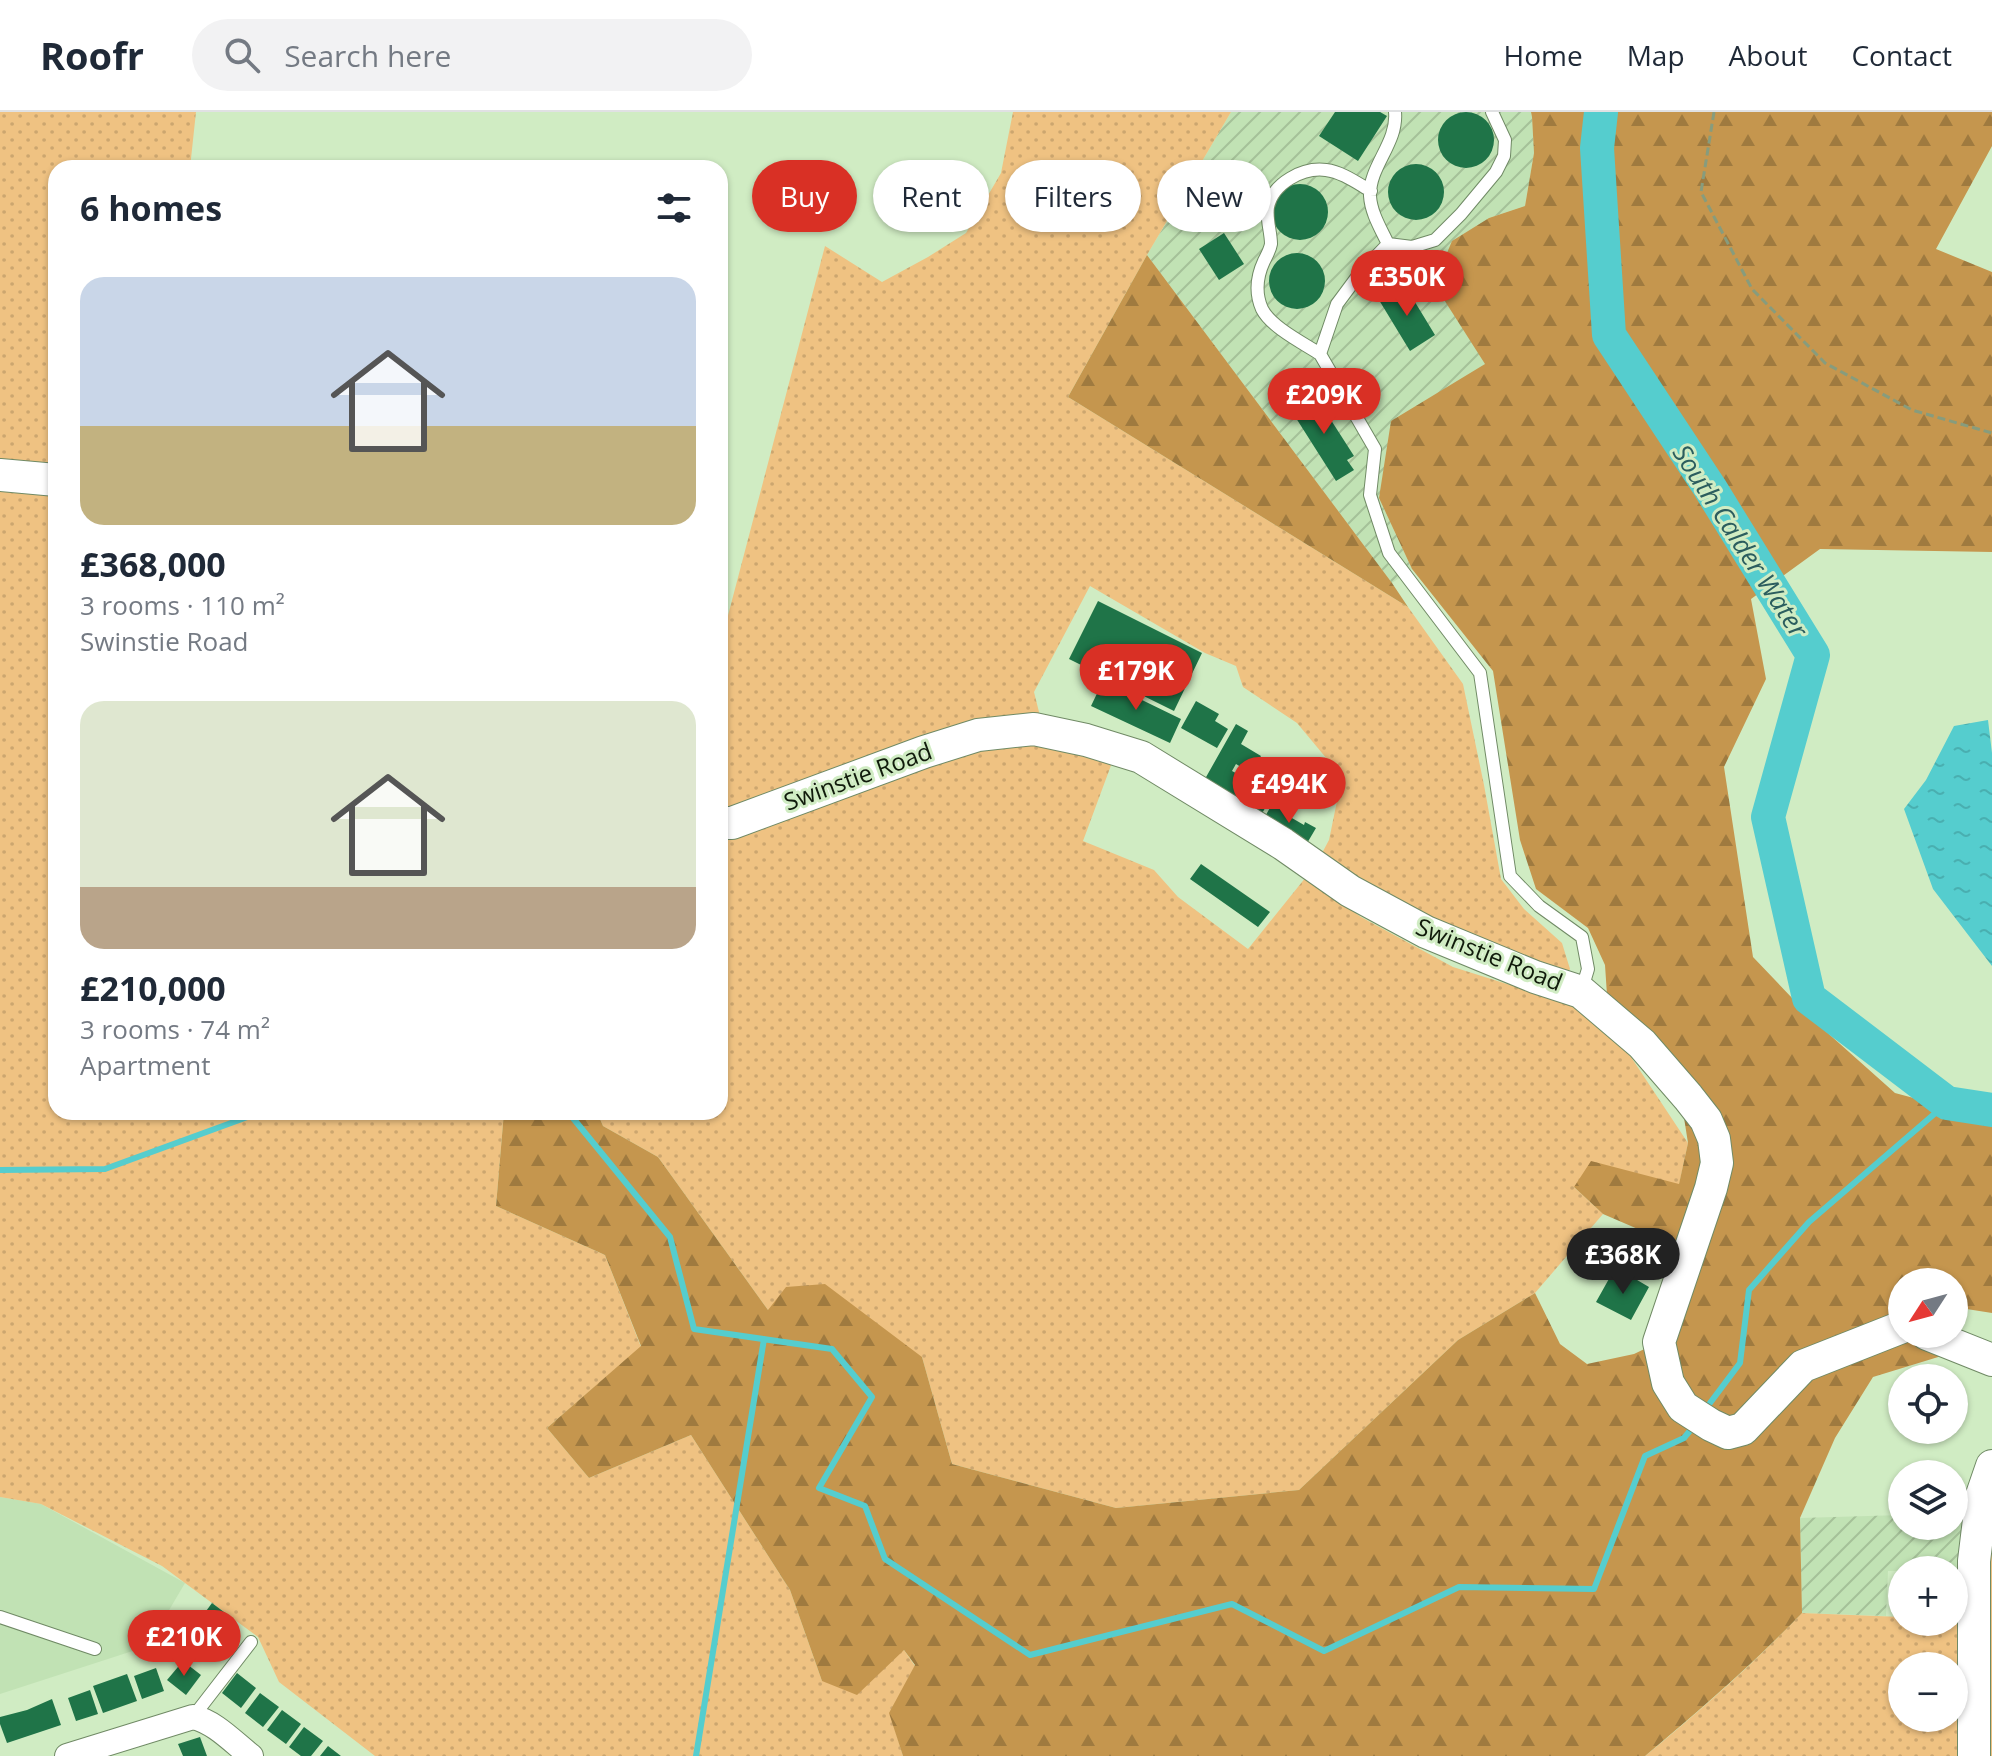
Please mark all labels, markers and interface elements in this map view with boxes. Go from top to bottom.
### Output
search box [192,19,752,91]
text: Roofr [40,29,144,81]
icon: search [220,33,264,77]
text: Search here [284,35,451,76]
text: Home [1504,36,1583,74]
text: Map [1627,36,1685,74]
text: About [1729,36,1807,74]
text: Contact [1851,36,1952,74]
chip: Buy [752,160,857,232]
chip: Rent [873,160,989,232]
chip: Filters [1005,160,1141,232]
chip: New [1157,160,1271,232]
text: 6 homes [80,185,222,231]
icon: filters [652,186,696,230]
pin: £350K [1351,250,1463,318]
text: £350K [1369,258,1445,294]
icon: home [316,329,460,473]
pin: £209K [1268,368,1380,436]
text: £209K [1286,376,1362,412]
water label: South Calder Water [1665,437,1818,645]
text: £368,000 [80,541,226,587]
text: 3 rooms · 110 m² [80,587,285,623]
text: Swinstie Road [80,623,249,659]
pin: £179K [1080,644,1192,712]
text: £179K [1098,652,1174,688]
street label: Swinstie Road [779,733,936,818]
icon: home [316,753,460,897]
pin: £494K [1233,757,1345,825]
text: £494K [1251,765,1327,801]
street label: Swinstie Road [1411,909,1568,998]
text: £210,000 [80,965,226,1011]
text: 3 rooms · 74 m² [80,1011,270,1047]
text: Apartment [80,1047,211,1083]
pin: £368K [1567,1228,1679,1296]
text: £368K [1585,1236,1661,1272]
north arrow [1888,1268,1968,1348]
map controls [1888,1268,1968,1732]
button: locate [1888,1364,1968,1444]
button: layers [1888,1460,1968,1540]
button: + [1888,1556,1968,1636]
pin: £210K [128,1610,240,1678]
text: £210K [146,1618,222,1654]
button: − [1888,1652,1968,1732]

